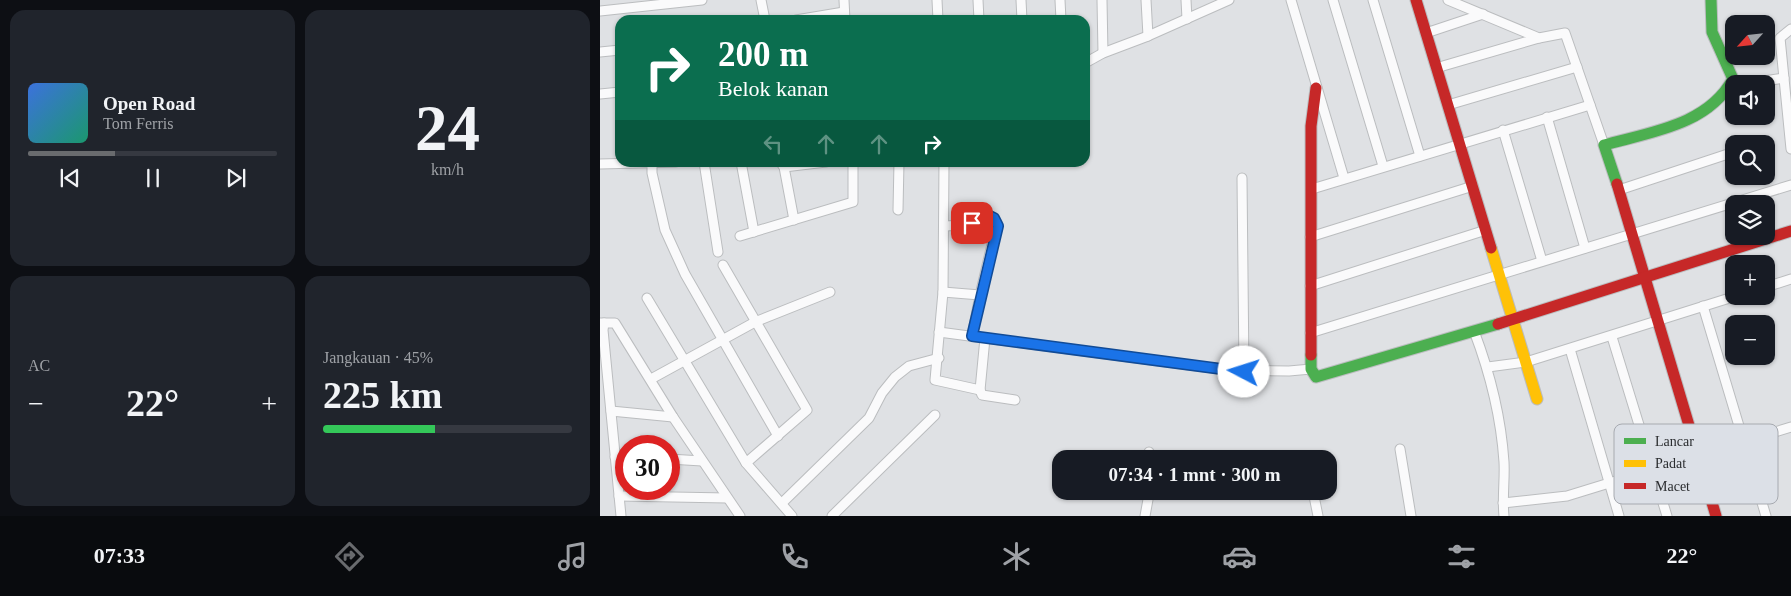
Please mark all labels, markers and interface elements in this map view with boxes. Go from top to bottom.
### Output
north arrow [1725,15,1775,65]
map controls [1725,15,1775,365]
icon: right [635,35,700,100]
text: 200 m [718,35,808,74]
button: sound [1725,75,1775,125]
text: Belok kanan [718,76,829,101]
text: 24 [415,92,480,164]
text: Open Road [103,93,195,114]
text: Tom Ferris [103,115,173,132]
icon: left [759,130,787,158]
icon: ahead [812,130,840,158]
icon: ahead [865,130,893,158]
icon: right [918,130,946,158]
button: search [1725,135,1775,185]
text: km/h [431,161,464,178]
icon: previous [56,164,84,192]
icon: pause [139,164,167,192]
icon: next [222,164,250,192]
button: layers [1725,195,1775,245]
pin [951,202,993,244]
icon: arrive [958,209,986,237]
button: + [1725,255,1775,305]
button: − [1725,315,1775,365]
position arrow [1217,345,1269,397]
text: Jangkauan · 45% [323,349,433,366]
text: AC [28,357,50,374]
text: 225 km [323,374,442,416]
text: 22° [126,382,179,424]
text: − [28,388,44,419]
text: + [261,388,277,419]
legend [1614,424,1778,504]
text: Lancar [1655,434,1694,449]
speed limit sign: 30 [615,435,680,500]
text: Padat [1655,456,1686,471]
text: 07:34 · 1 mnt · 300 m [1108,464,1281,485]
text: Macet [1655,479,1690,494]
icon: directions [332,539,367,574]
icon: music [555,539,590,574]
icon: phone [777,539,812,574]
icon: climate [999,539,1034,574]
icon: car [1222,539,1257,574]
icon: filters [1444,539,1479,574]
text: 07:33 [94,543,145,568]
text: 22° [1666,543,1697,568]

